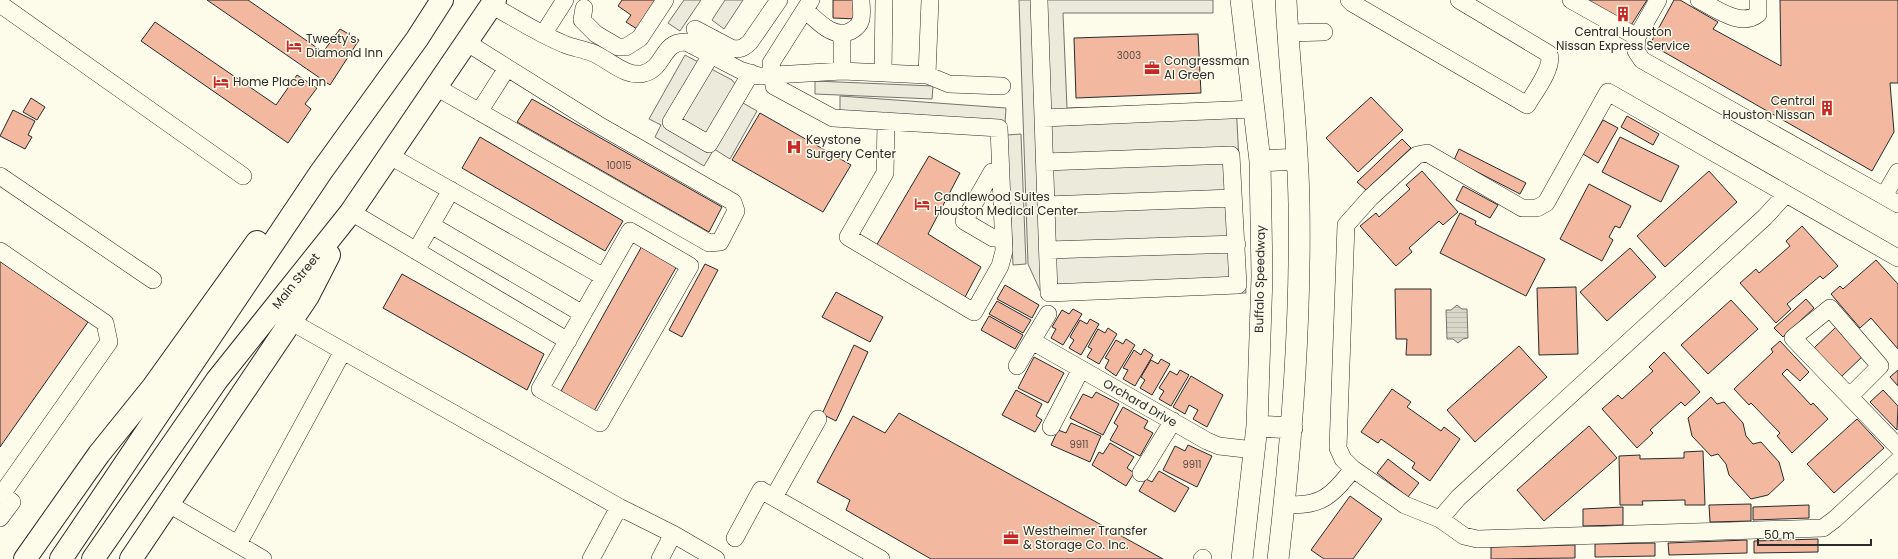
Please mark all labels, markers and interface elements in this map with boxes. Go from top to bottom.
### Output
building icon: Central Houston Nissan Express Service [1614,5,1632,23]
place label: Central Houston Nissan Express Service [1556,23,1690,54]
place label: Tweety's Diamond Inn [306,30,383,61]
hotel icon: Tweety's Diamond Inn [285,37,303,55]
house number: 3003 [1117,48,1141,63]
place label: Congressman Al Green [1164,52,1249,83]
office icon: Congressman Al Green [1143,59,1161,77]
hotel icon: Home Place Inn [212,73,230,91]
place label: Home Place Inn [233,73,326,90]
place label: Central Houston Nissan [1722,92,1815,123]
building icon: Central Houston Nissan [1818,99,1836,117]
place label: Keystone Surgery Center [806,131,896,162]
hospital icon: Keystone Surgery Center [785,138,803,156]
house number: 10015 [606,158,632,173]
place label: Candlewood Suites Houston Medical Center [934,188,1078,219]
hotel icon: Candlewood Suites Houston Medical Center [913,195,931,213]
street label: Buffalo Speedway [1250,225,1269,333]
street label: Main Street [268,249,323,312]
street label: Orchard Drive [1100,374,1180,431]
house number: 9911 [1070,437,1089,452]
house number: 9911 [1183,457,1202,472]
scale bar [1758,521,1871,547]
place label: Westheimer Transfer & Storage Co. Inc. [1023,522,1148,553]
text: 50 m [1764,526,1795,543]
office icon: Westheimer Transfer & Storage Co. Inc. [1002,529,1020,547]

